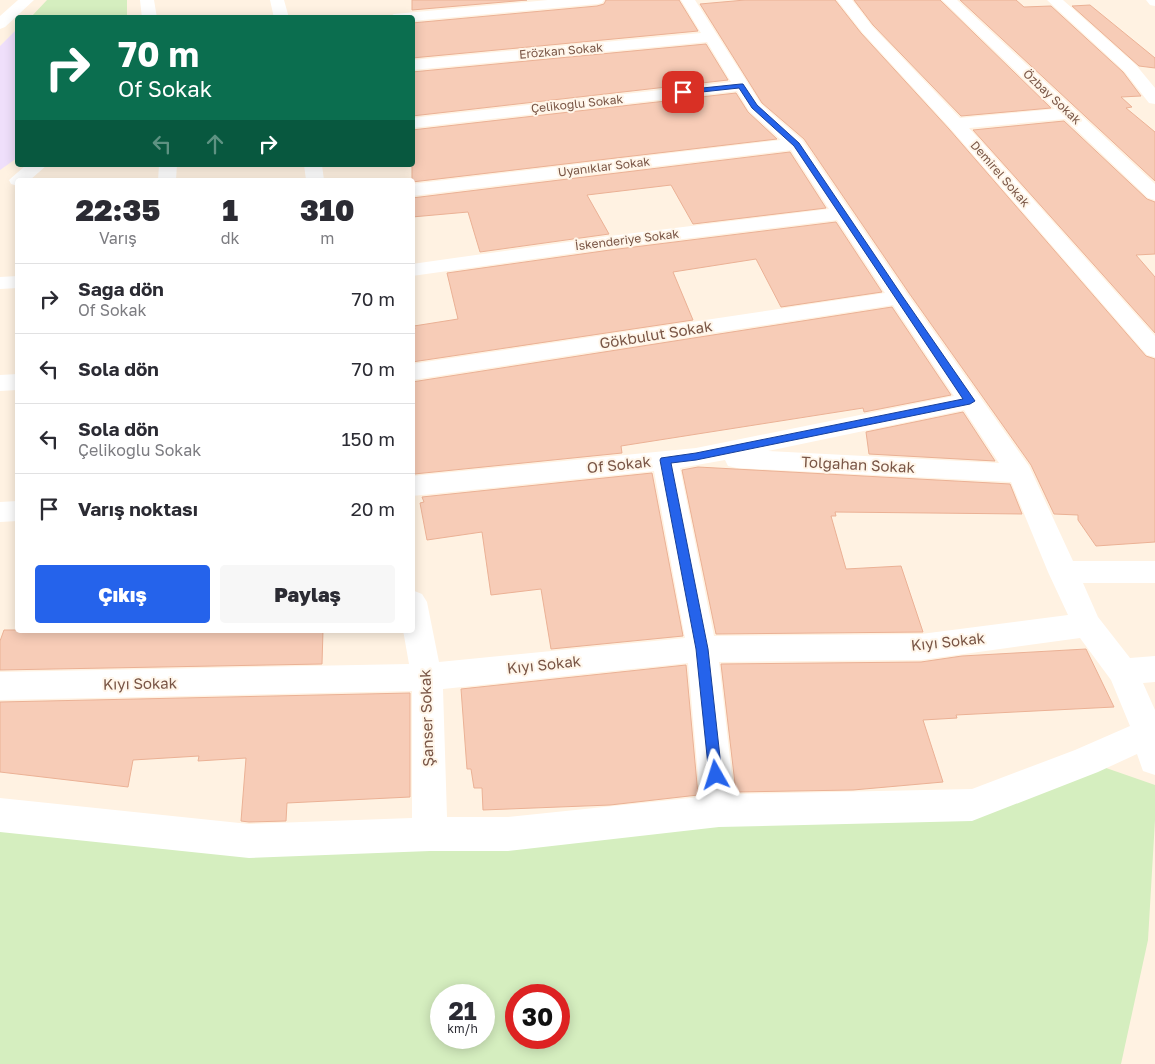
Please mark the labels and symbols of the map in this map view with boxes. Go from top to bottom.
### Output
street label: Erözkan Sokak [518,39,604,62]
street label: Özbay Sokak [1020,66,1085,127]
pin [662,71,704,113]
street label: Çelikoğlu Sokak [530,91,624,116]
street label: Demirel Sokak [968,138,1033,210]
street label: Uyanıklar Sokak [557,153,651,180]
street label: İskenderiye Sokak [574,226,680,253]
street label: Gökbulut Sokak [598,316,714,352]
street label: Of Sokak [586,452,652,476]
street label: Tolgahan Sokak [801,452,916,476]
street label: Kıyı Sokak [910,628,986,654]
street label: Kıyı Sokak [506,651,582,677]
street label: Şanser Sokak [415,669,437,767]
street label: Kıyı Sokak [103,673,178,693]
position arrow [689,748,741,800]
speed limit sign: 30 [505,984,570,1049]

